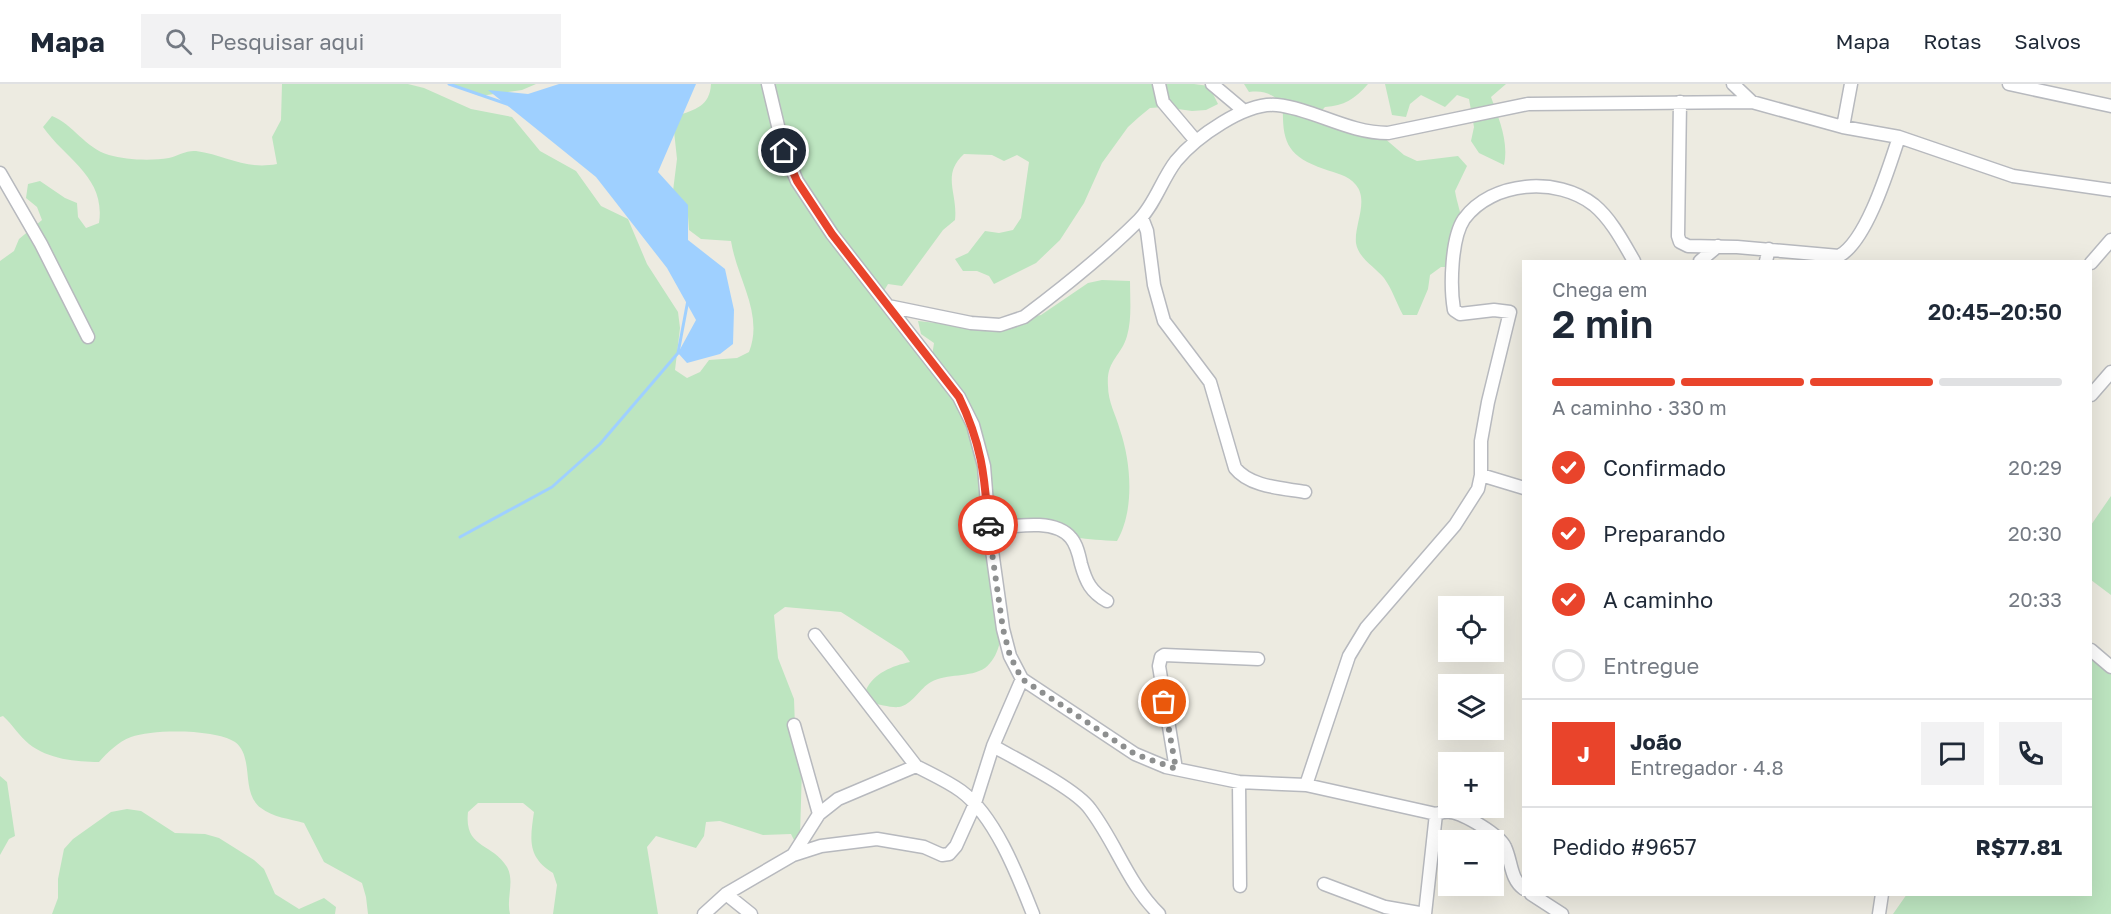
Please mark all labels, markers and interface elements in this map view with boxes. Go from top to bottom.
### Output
search box [141,14,561,68]
text: Mapa [30,25,105,58]
icon: search [162,25,195,58]
text: Pesquisar aqui [210,28,364,55]
text: Mapa [1836,28,1890,54]
text: Rotas [1923,28,1981,54]
text: Salvos [2014,28,2081,54]
pin [758,125,809,176]
icon: home [767,134,800,167]
text: Chega em [1552,277,1647,301]
text: 20:45–20:50 [1928,298,2062,325]
text: 2 min [1552,300,1653,347]
text: A caminho · 330 m [1552,395,1727,419]
icon: check [1552,451,1585,484]
text: Confirmado [1603,454,1726,481]
text: 20:29 [2008,455,2062,479]
courier [958,495,1018,555]
icon: car [972,509,1005,542]
icon: check [1552,517,1585,550]
text: Preparando [1603,520,1726,547]
text: 20:30 [2008,521,2062,545]
icon: check [1552,583,1585,616]
text: A caminho [1603,586,1713,613]
text: 20:33 [2009,587,2062,611]
map controls [1438,596,1504,896]
button: locate [1438,596,1504,662]
text: Entregue [1603,652,1699,679]
button: layers [1438,674,1504,740]
pin [1138,676,1189,727]
icon: bag [1147,685,1180,718]
button: chat [1921,722,1984,785]
button: phone [1999,722,2062,785]
text: João [1630,728,1682,755]
text: J [1577,740,1590,767]
button: + [1438,752,1504,818]
text: Entregador · 4.8 [1630,755,1784,779]
button: − [1438,830,1504,896]
text: Pedido #9657 [1552,833,1697,860]
text: R$77.81 [1976,833,2062,860]

